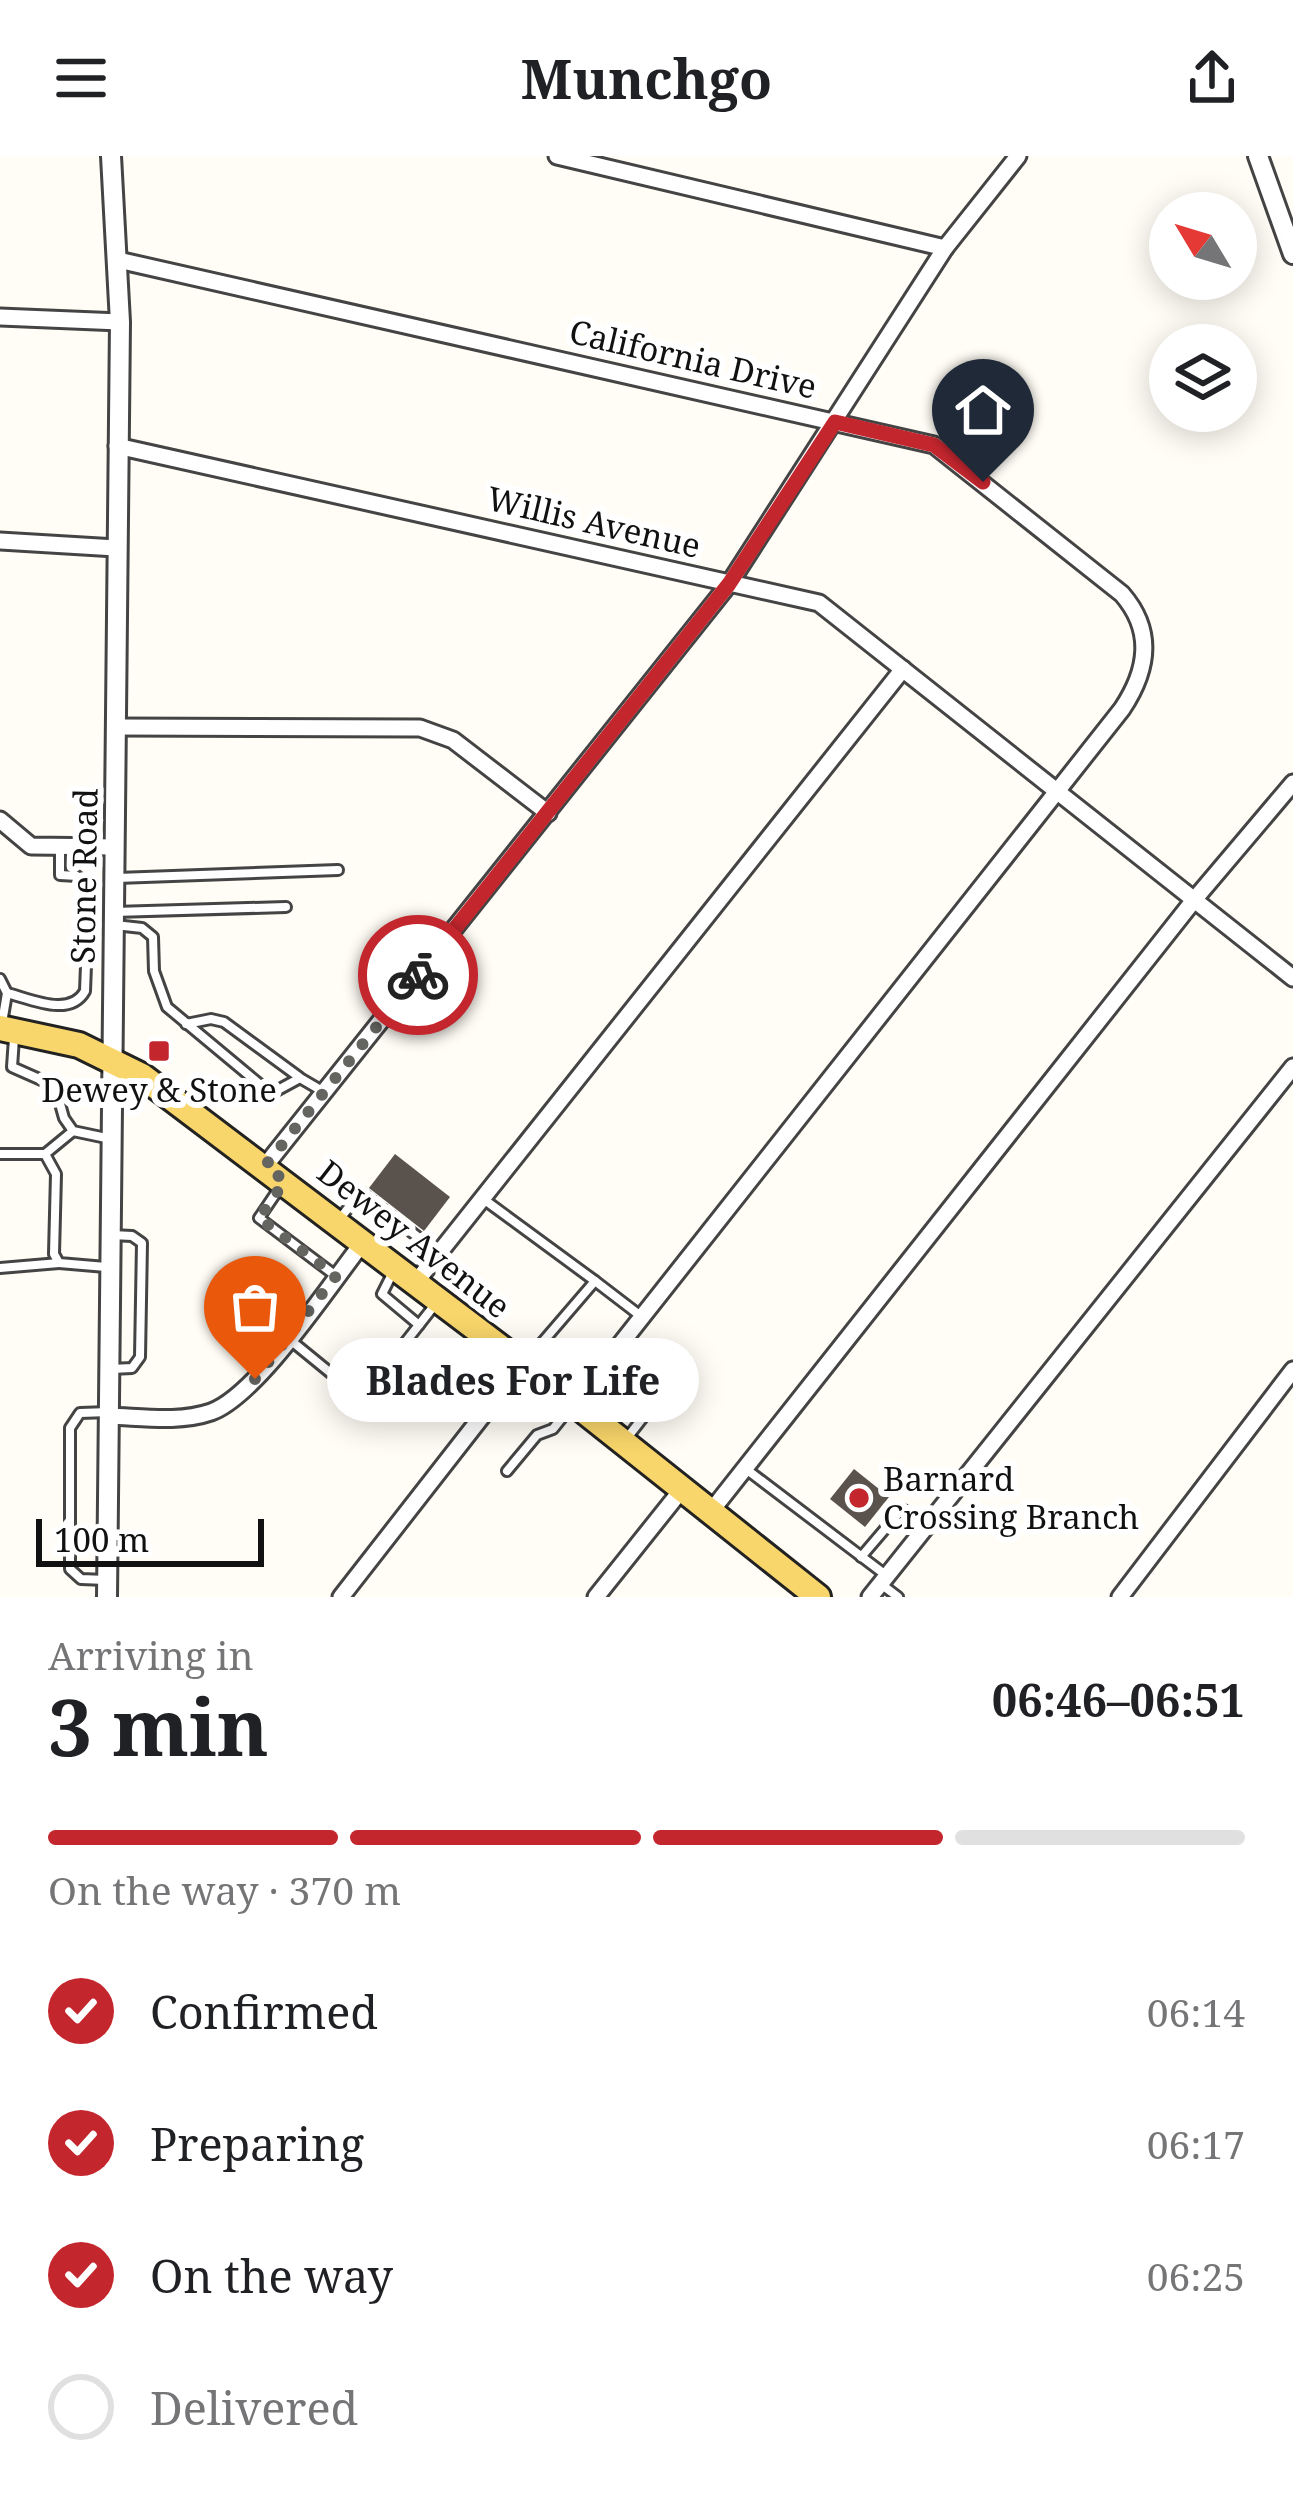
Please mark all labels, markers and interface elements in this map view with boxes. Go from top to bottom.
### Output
text: Munchgo [521,41,772,115]
icon: menu [48,45,114,111]
icon: share [1179,45,1245,111]
north arrow [1149,192,1257,300]
map controls [1149,192,1257,432]
street label: California Drive [565,308,821,409]
button: layers [1149,324,1257,432]
pin [932,359,1034,482]
icon: home [950,377,1016,443]
street label: Willis Avenue [483,475,705,568]
street label: Stone Road [59,788,108,964]
courier [358,915,478,1035]
icon: bike [385,942,451,1008]
marker: Dewey & Stone [146,1038,172,1064]
place label: Dewey & Stone [41,1067,277,1112]
street label: Dewey Avenue [309,1149,520,1328]
pin [204,1256,306,1379]
icon: bag [222,1274,288,1340]
callout: Blades For Life [327,1337,699,1421]
text: Blades For Life [366,1353,660,1406]
place label: Barnard Crossing Branch [883,1456,1139,1539]
marker: Barnard Crossing Branch [846,1485,872,1511]
scale bar [36,1513,264,1566]
text: 100 m [54,1517,149,1562]
text: Arriving in [48,1628,254,1681]
text: 06:46–06:51 [992,1669,1245,1730]
text: 3 min [48,1673,269,1779]
text: On the way · 370 m [48,1863,401,1916]
icon: check [48,1978,114,2044]
text: Confirmed [150,1981,378,2042]
text: 06:14 [1147,1985,1245,2038]
icon: check [48,2110,114,2176]
text: Preparing [150,2113,364,2174]
text: 06:17 [1147,2117,1245,2170]
icon: check [48,2242,114,2308]
text: On the way [150,2245,393,2306]
text: 06:25 [1147,2249,1245,2302]
text: Delivered [150,2377,358,2438]

